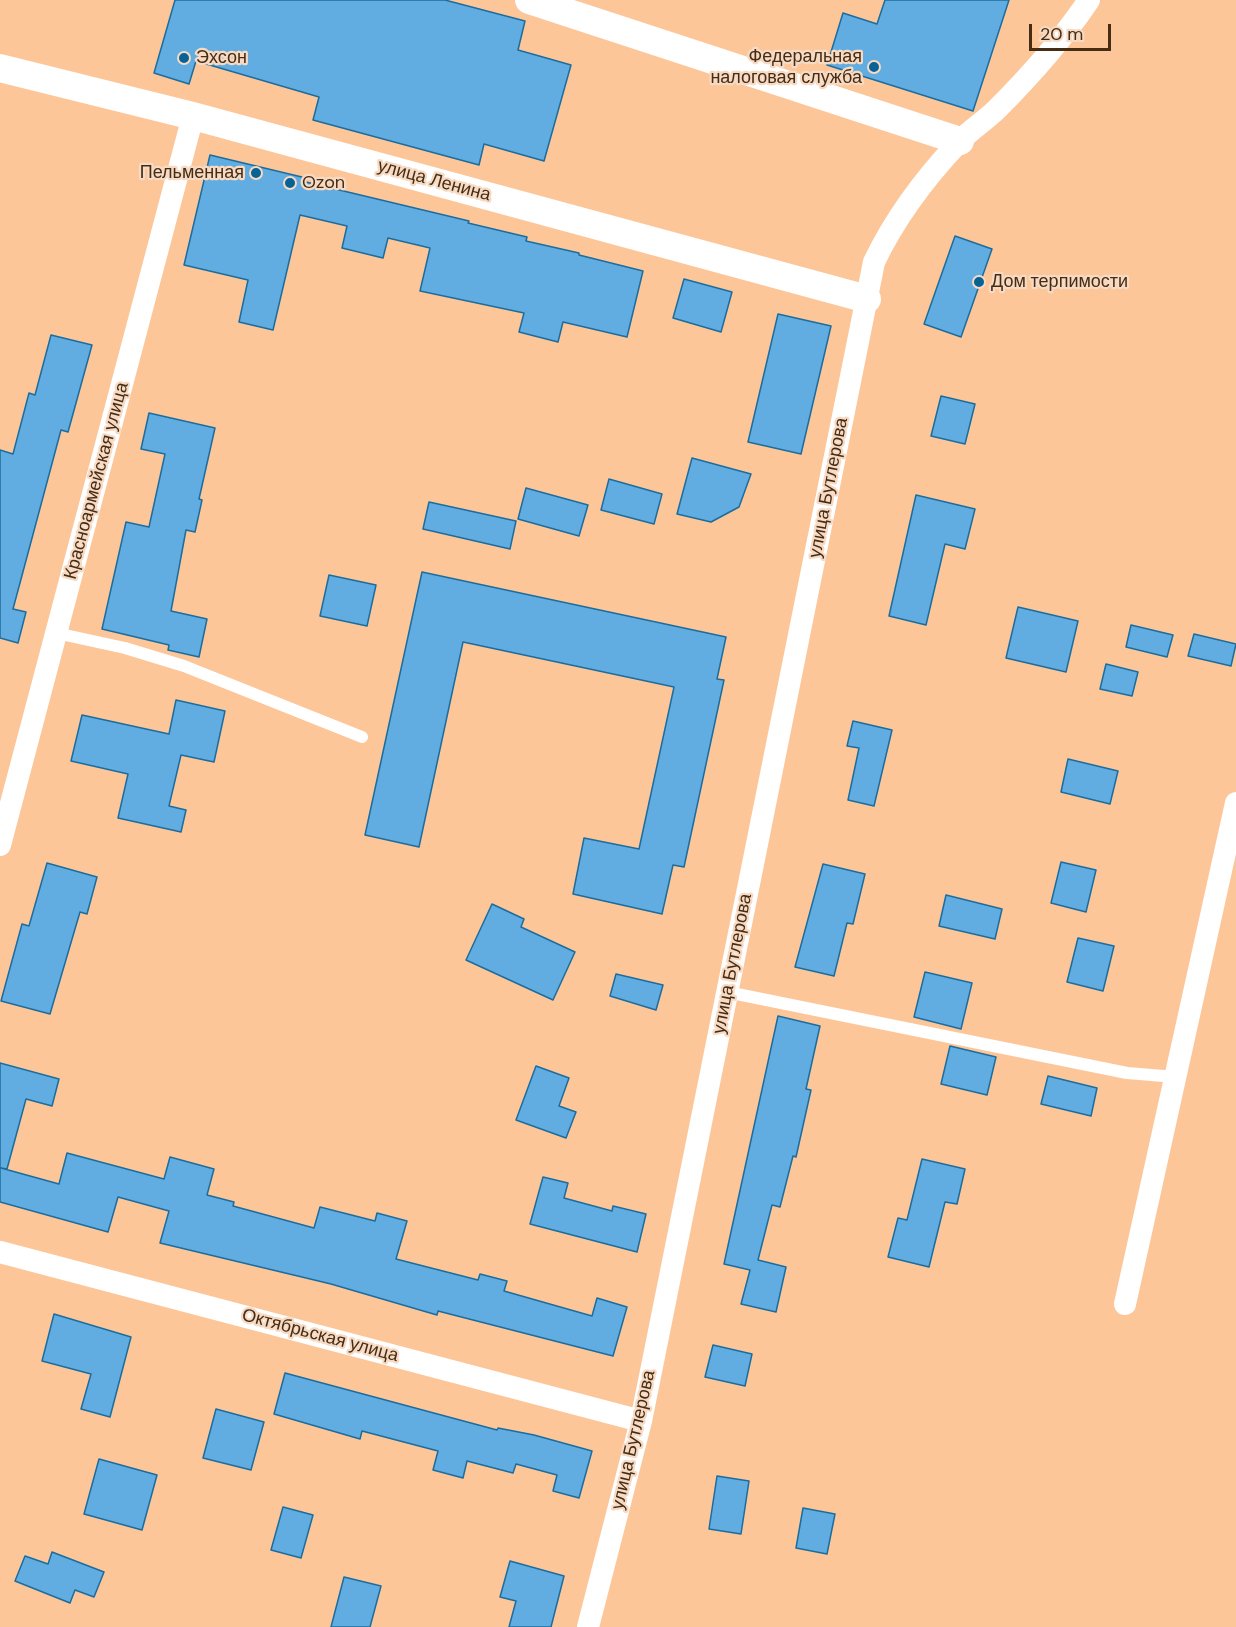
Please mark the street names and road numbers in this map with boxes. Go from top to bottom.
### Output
street label: улица Ленина [375,156,493,206]
street label: Красноармейская улица [60,380,134,582]
street label: улица Бутлерова [805,416,853,560]
street label: улица Бутлерова [709,892,757,1036]
street label: Октябрьская улица [239,1305,401,1367]
street label: улица Бутлерова [607,1368,661,1512]

